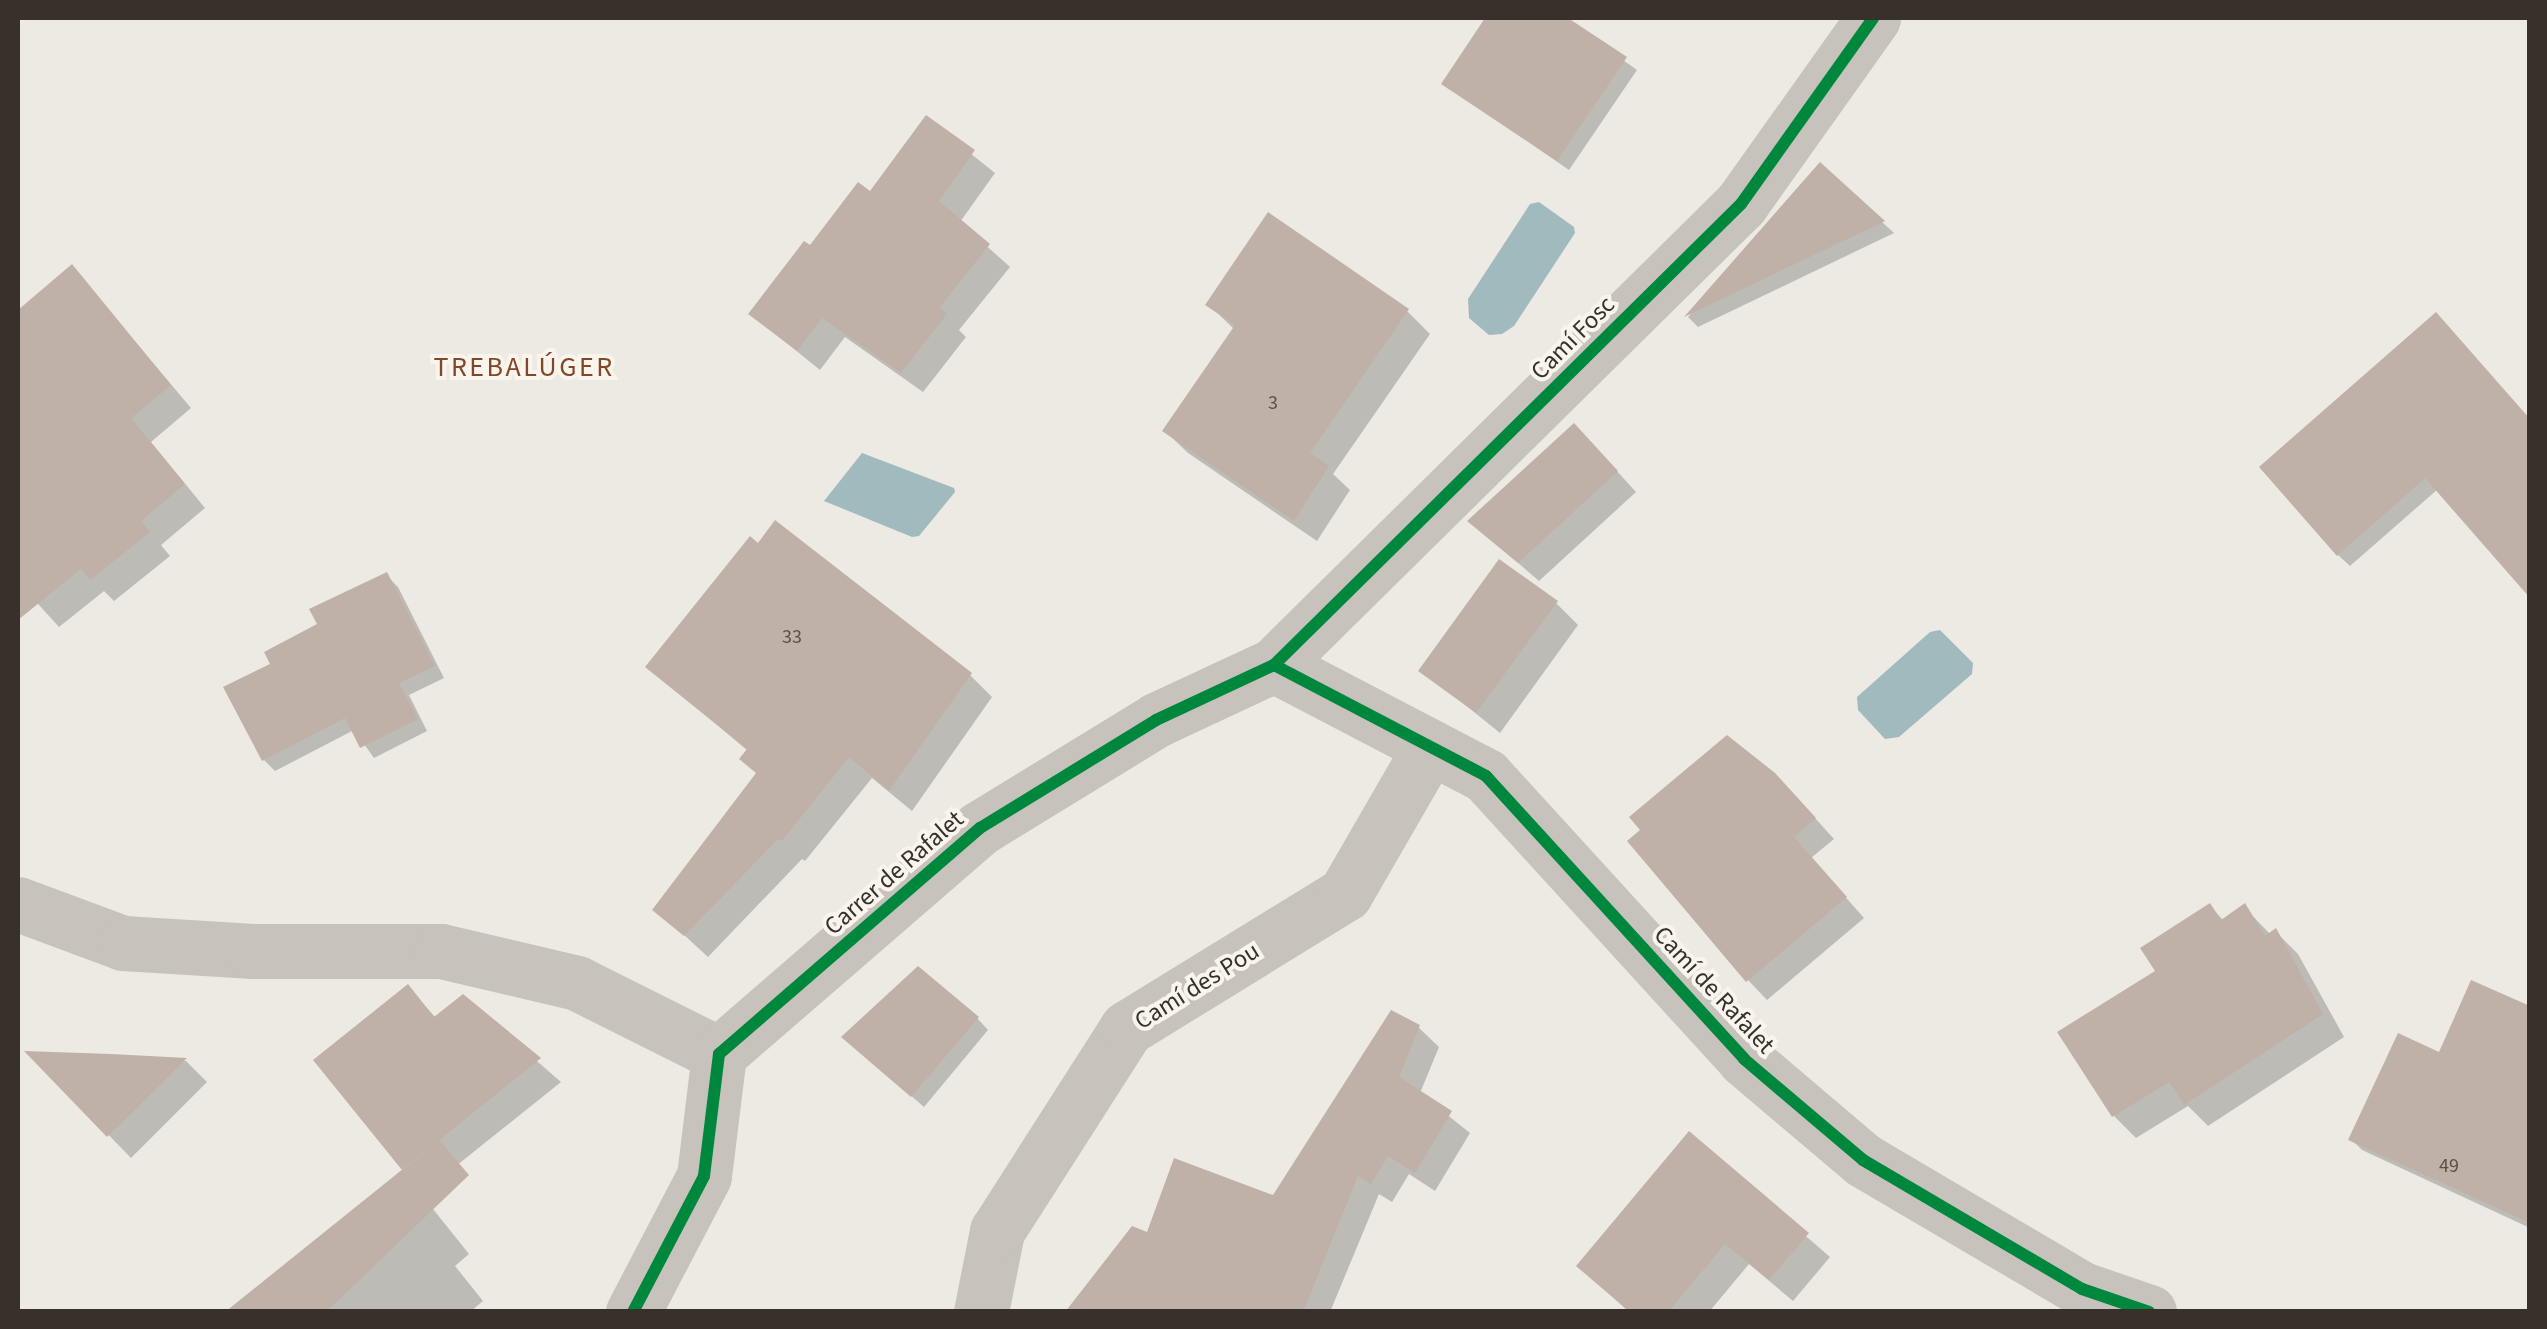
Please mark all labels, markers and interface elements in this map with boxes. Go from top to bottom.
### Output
street label: Camí Fosc [1525,290,1621,386]
district label: TREBALÚGER [433,350,615,384]
house number: 3 [1268,391,1278,415]
house number: 33 [782,625,802,649]
street label: Carrer de Rafalet [818,804,970,942]
street label: Camí de Rafalet [1647,920,1781,1060]
street label: Camí des Pou [1129,936,1265,1036]
house number: 49 [2439,1154,2459,1178]

